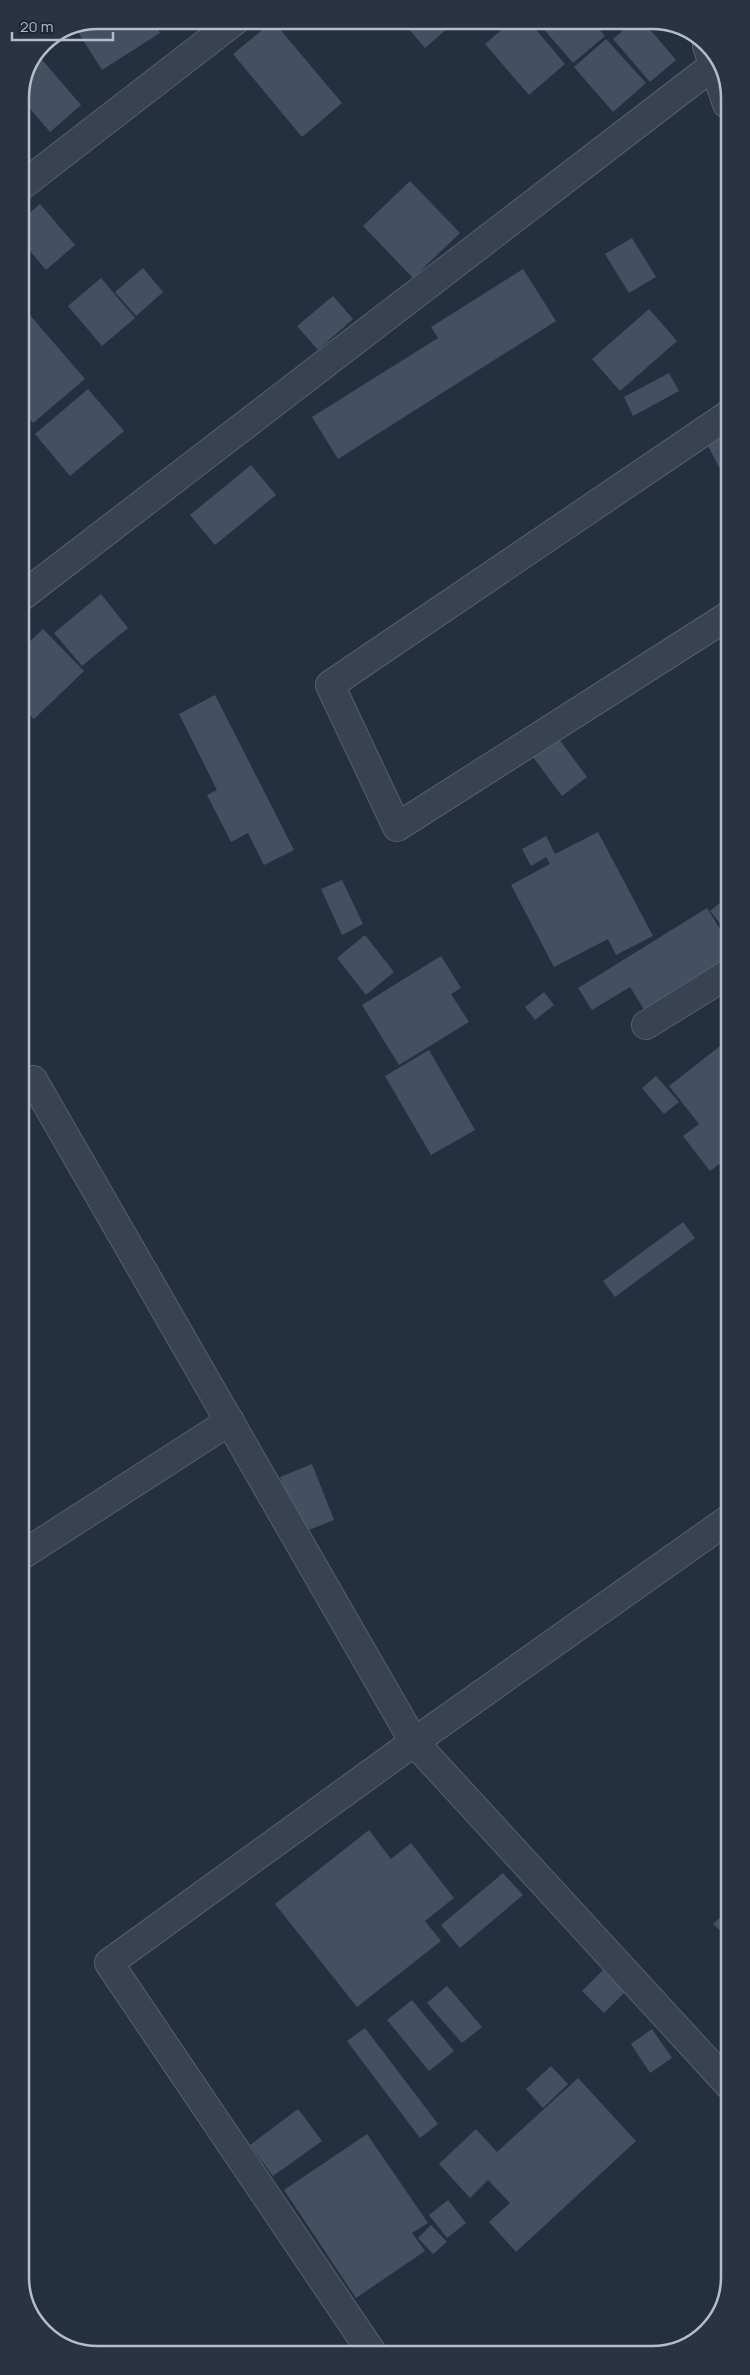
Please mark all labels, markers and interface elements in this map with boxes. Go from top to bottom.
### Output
scale bar [12,10,114,42]
text: 20 m [20,16,53,37]

